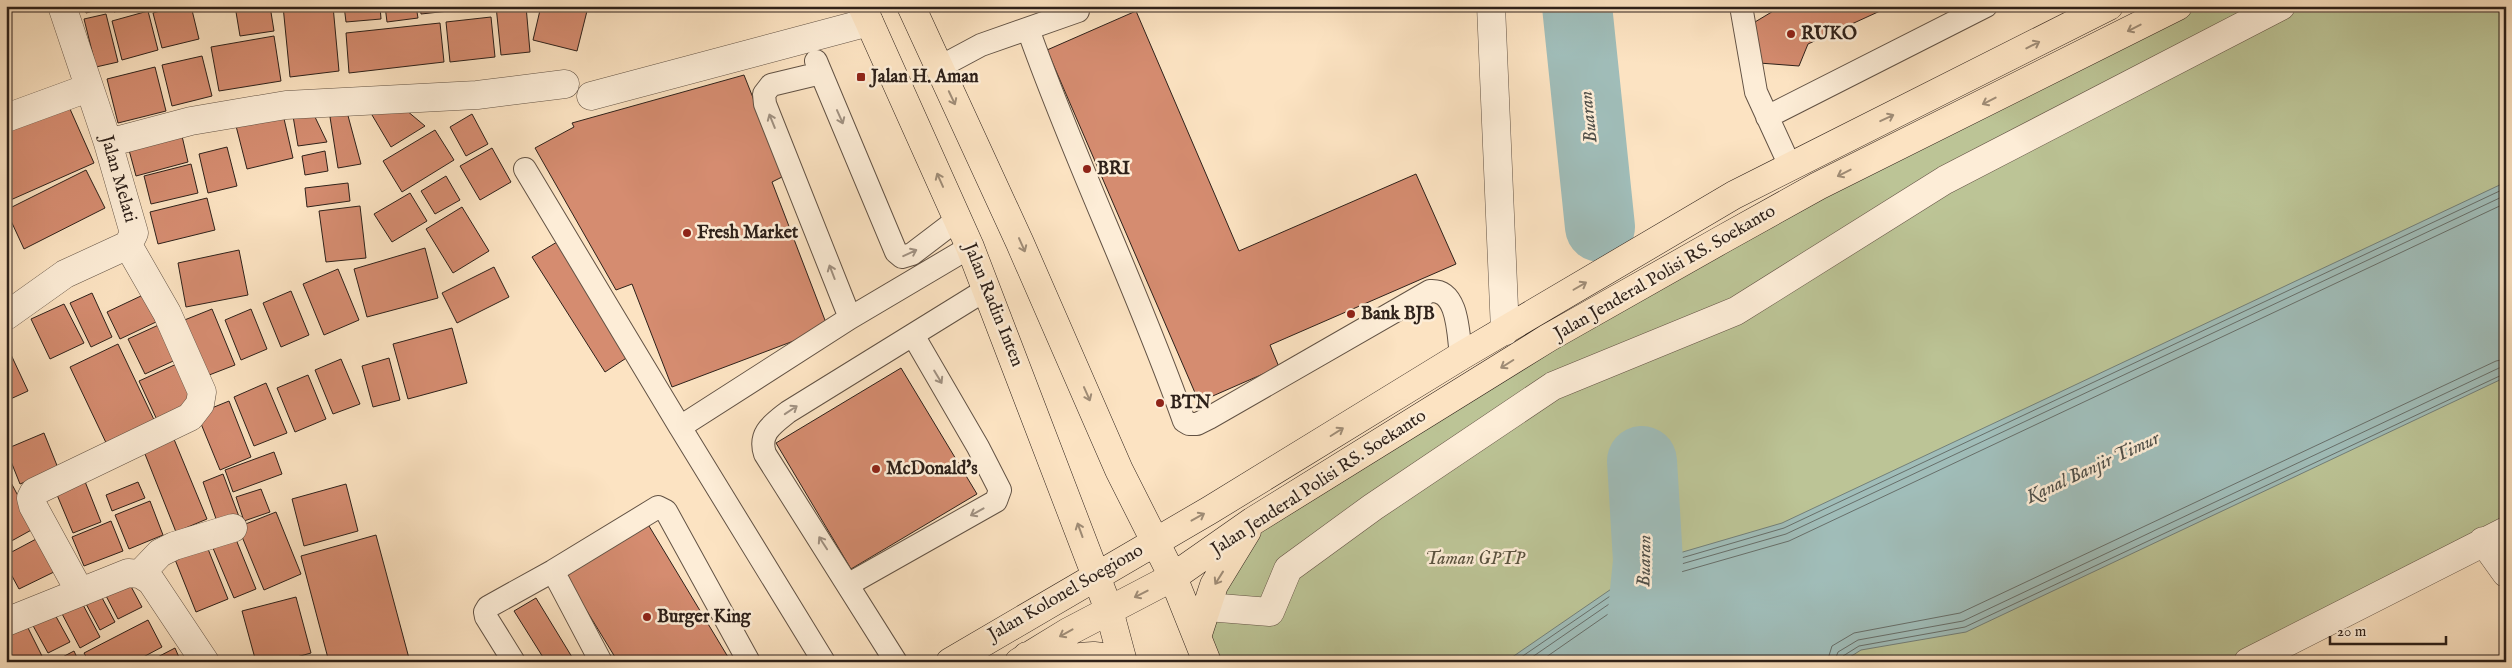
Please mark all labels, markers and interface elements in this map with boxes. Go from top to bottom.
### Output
place label: RUKO [1801,23,1857,46]
one-way arrow [2127,23,2142,33]
marker: RUKO [1785,28,1797,40]
one-way arrow [2025,40,2040,50]
place label: Jalan H. Aman [869,66,979,89]
marker: Jalan H. Aman [855,71,867,83]
water label: Buaran [1574,90,1604,144]
one-way arrow [948,91,958,106]
one-way arrow [1982,97,1997,106]
one-way arrow [836,109,846,124]
one-way arrow [1879,113,1894,122]
one-way arrow [767,114,777,129]
street label: Jalan Melati [94,131,141,225]
place label: BRI [1097,158,1130,181]
marker: BRI [1081,163,1093,175]
one-way arrow [1837,169,1852,178]
one-way arrow [935,173,944,188]
street label: Jalan Jenderal Polisi RS. Soekanto [1548,200,1780,347]
place label: Fresh Market [697,222,799,245]
marker: Fresh Market [681,227,693,239]
street label: Jalan Radin Inten [957,238,1028,371]
one-way arrow [1017,238,1027,253]
one-way arrow [902,248,917,258]
one-way arrow [827,265,836,280]
one-way arrow [1573,280,1587,290]
place label: Bank BJB [1361,303,1435,326]
marker: Bank BJB [1345,308,1357,320]
one-way arrow [1500,360,1514,370]
one-way arrow [933,370,943,384]
one-way arrow [1082,386,1092,401]
place label: BTN [1170,392,1211,415]
marker: BTN [1154,397,1166,409]
one-way arrow [784,405,798,415]
street label: Jalan Jenderal Polisi RS. Soekanto [1205,405,1431,562]
water label: Kanal Banjir Timur [2021,426,2165,510]
one-way arrow [1330,427,1344,437]
place label: McDonald's [886,458,978,481]
marker: McDonald's [870,463,882,475]
one-way arrow [971,507,985,517]
one-way arrow [1191,511,1205,521]
one-way arrow [1075,522,1084,538]
water label: Buaran [1633,534,1657,587]
one-way arrow [817,536,828,550]
street label: Jalan Kolonel Soegiono [983,539,1148,648]
park label: Taman GPTP [1425,548,1527,571]
one-way arrow [1213,570,1223,584]
one-way arrow [1134,589,1149,599]
place label: Burger King [657,606,752,629]
marker: Burger King [641,611,653,623]
scale bar [2330,613,2446,645]
text: 20 m [2337,622,2367,641]
one-way arrow [1060,629,1074,639]

